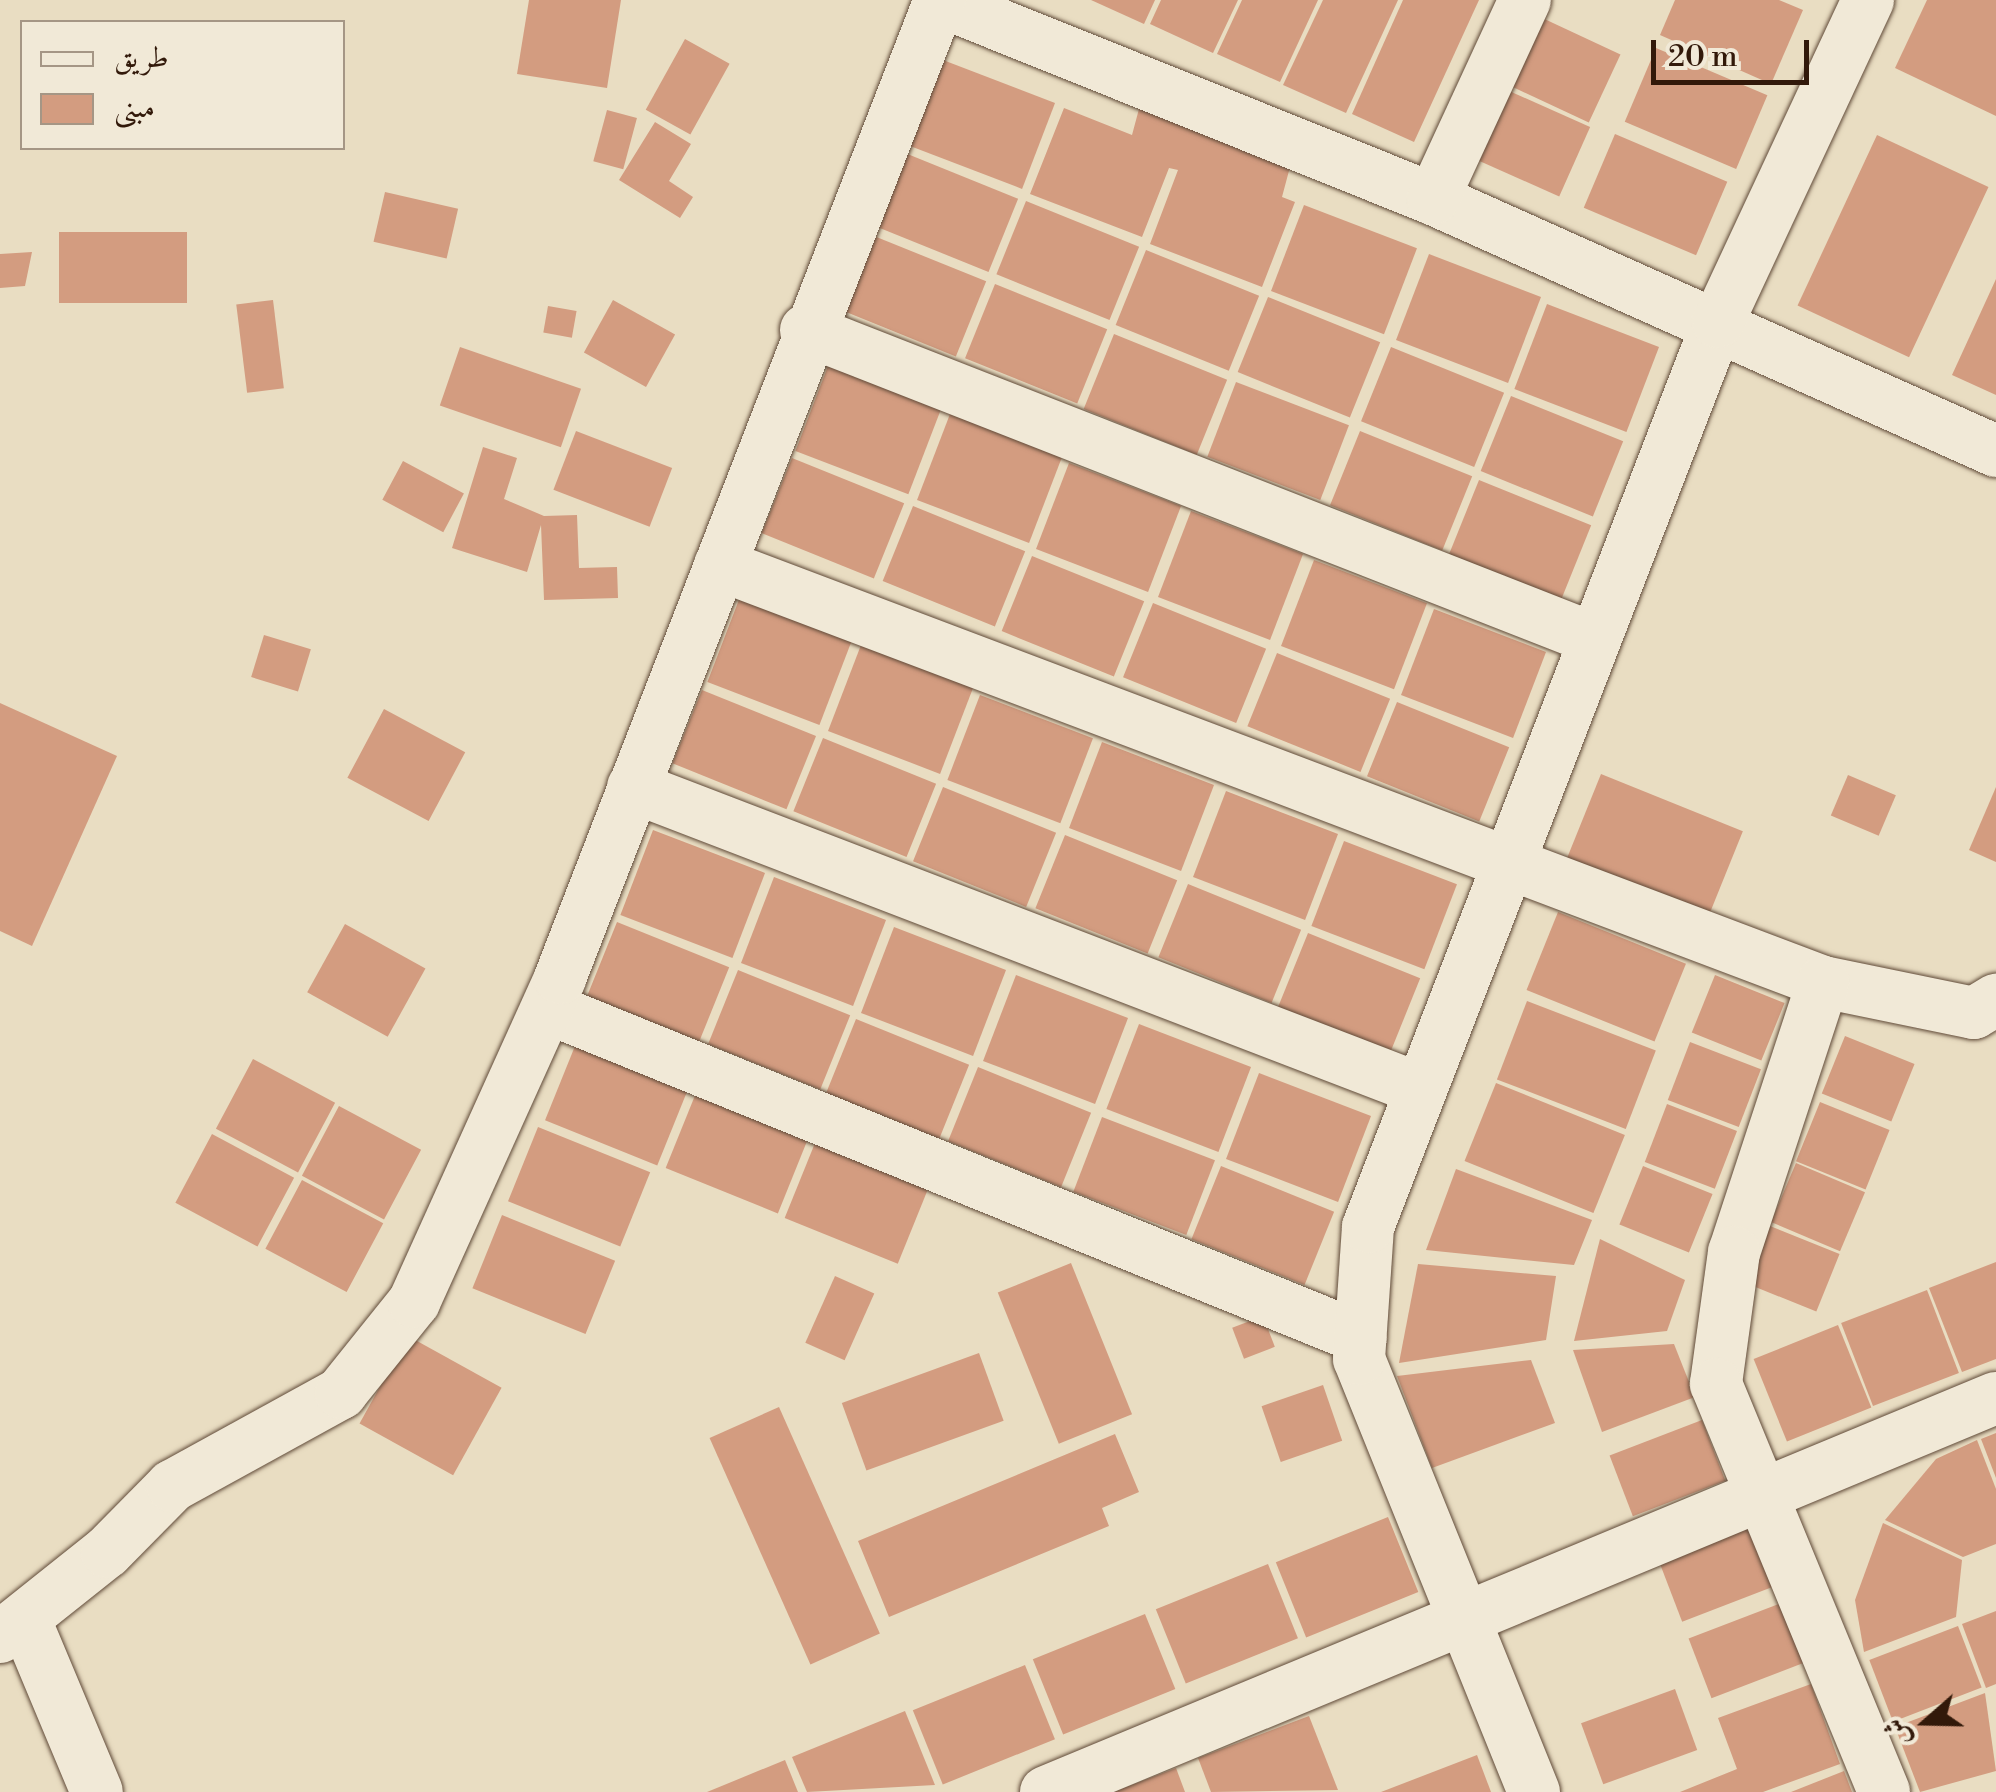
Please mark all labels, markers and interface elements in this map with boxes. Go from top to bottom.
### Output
legend [20,20,345,150]
scale bar [1656,20,1814,82]
text: 20 m [1668,38,1737,76]
text: طريق [114,39,169,77]
text: مبنى [114,89,155,127]
north arrow [1876,1672,1976,1772]
text: ش [1876,1713,1919,1751]

